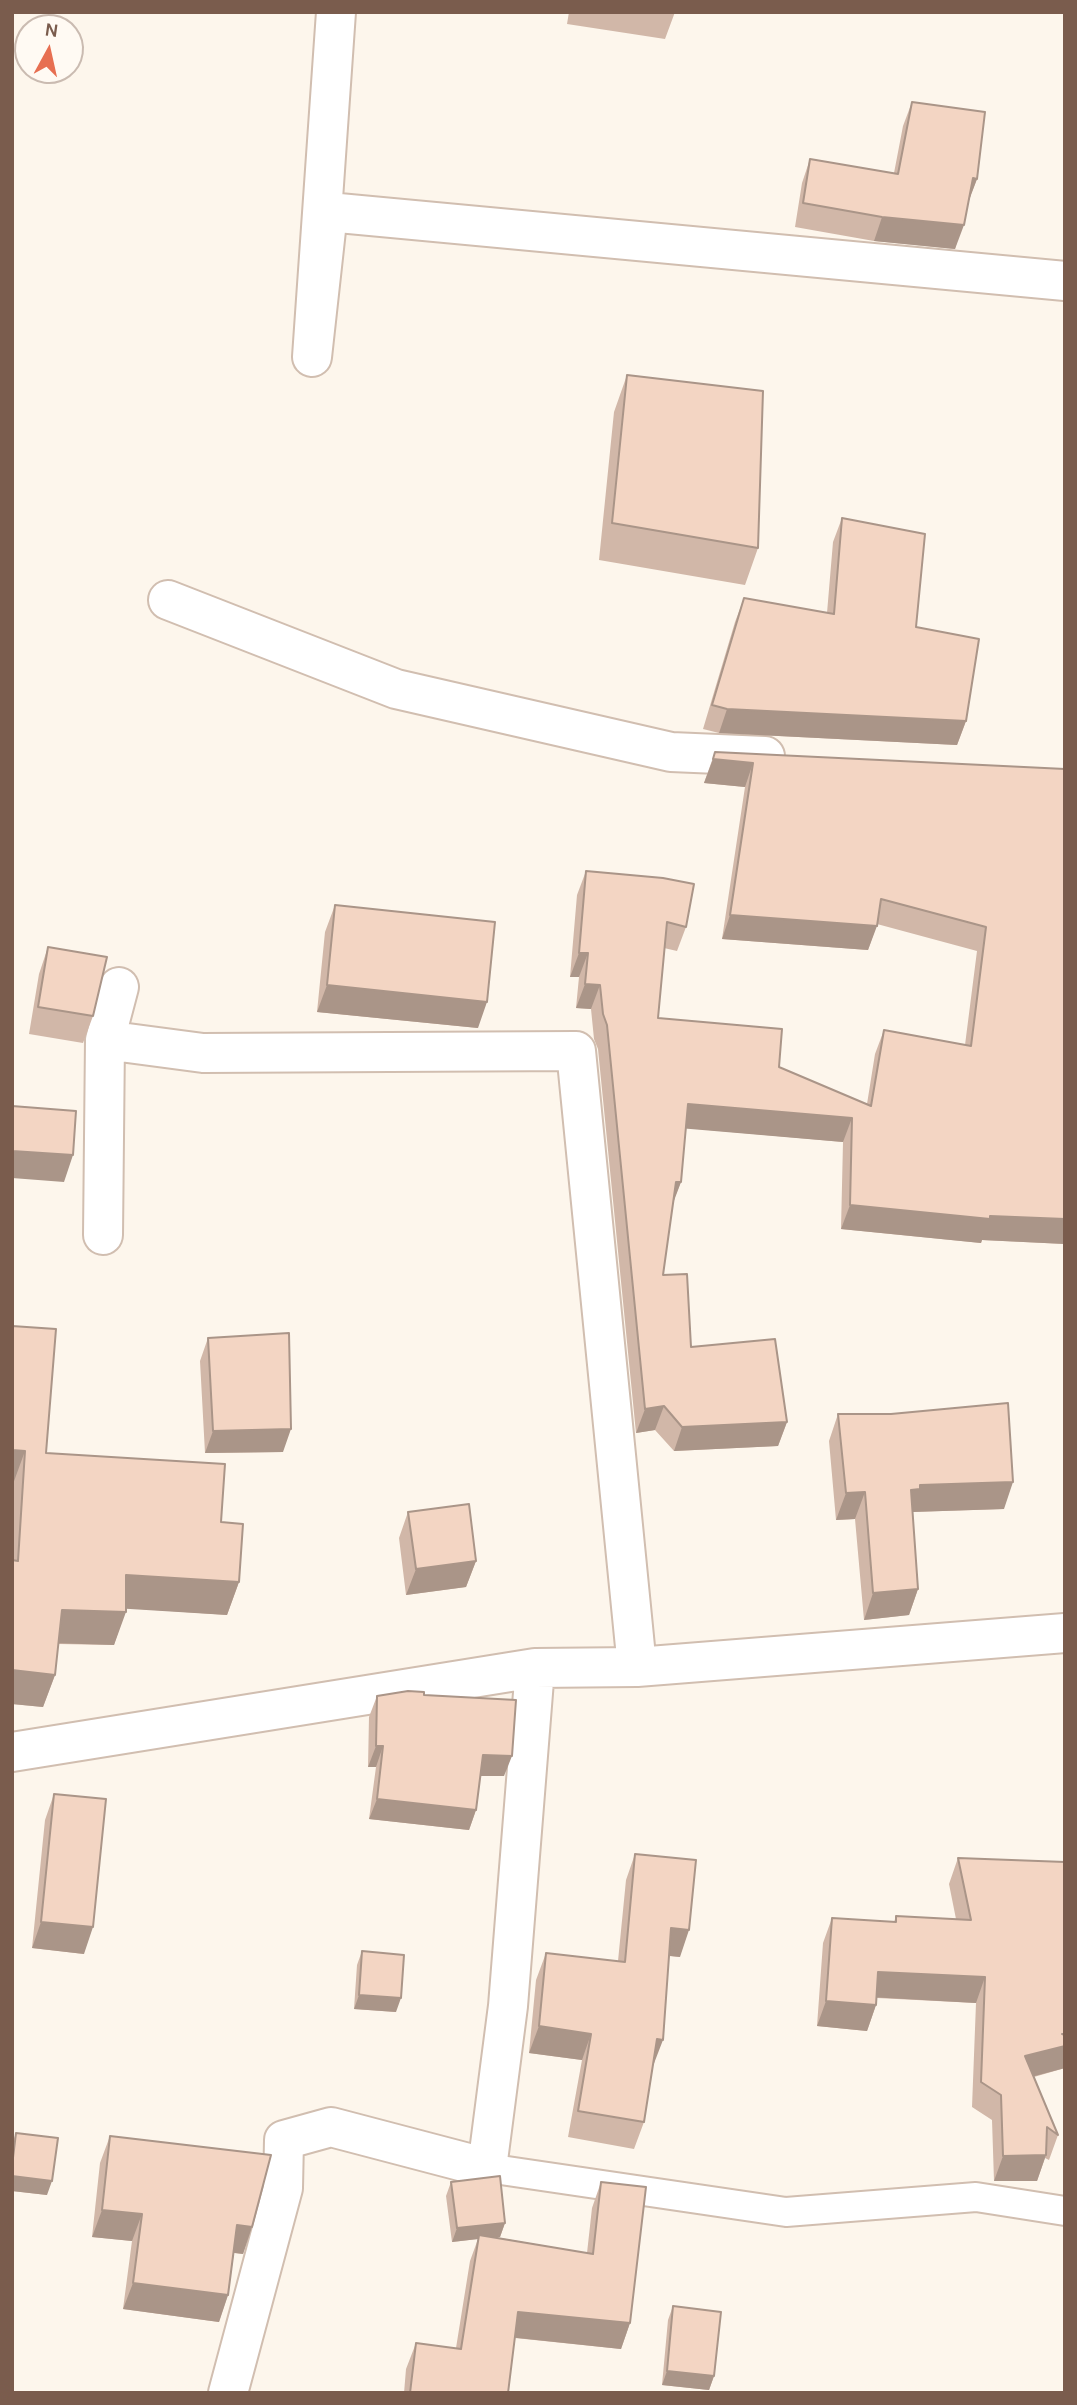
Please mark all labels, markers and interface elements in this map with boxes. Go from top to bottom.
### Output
north arrow [14,14,84,84]
text: N [43,18,60,42]

